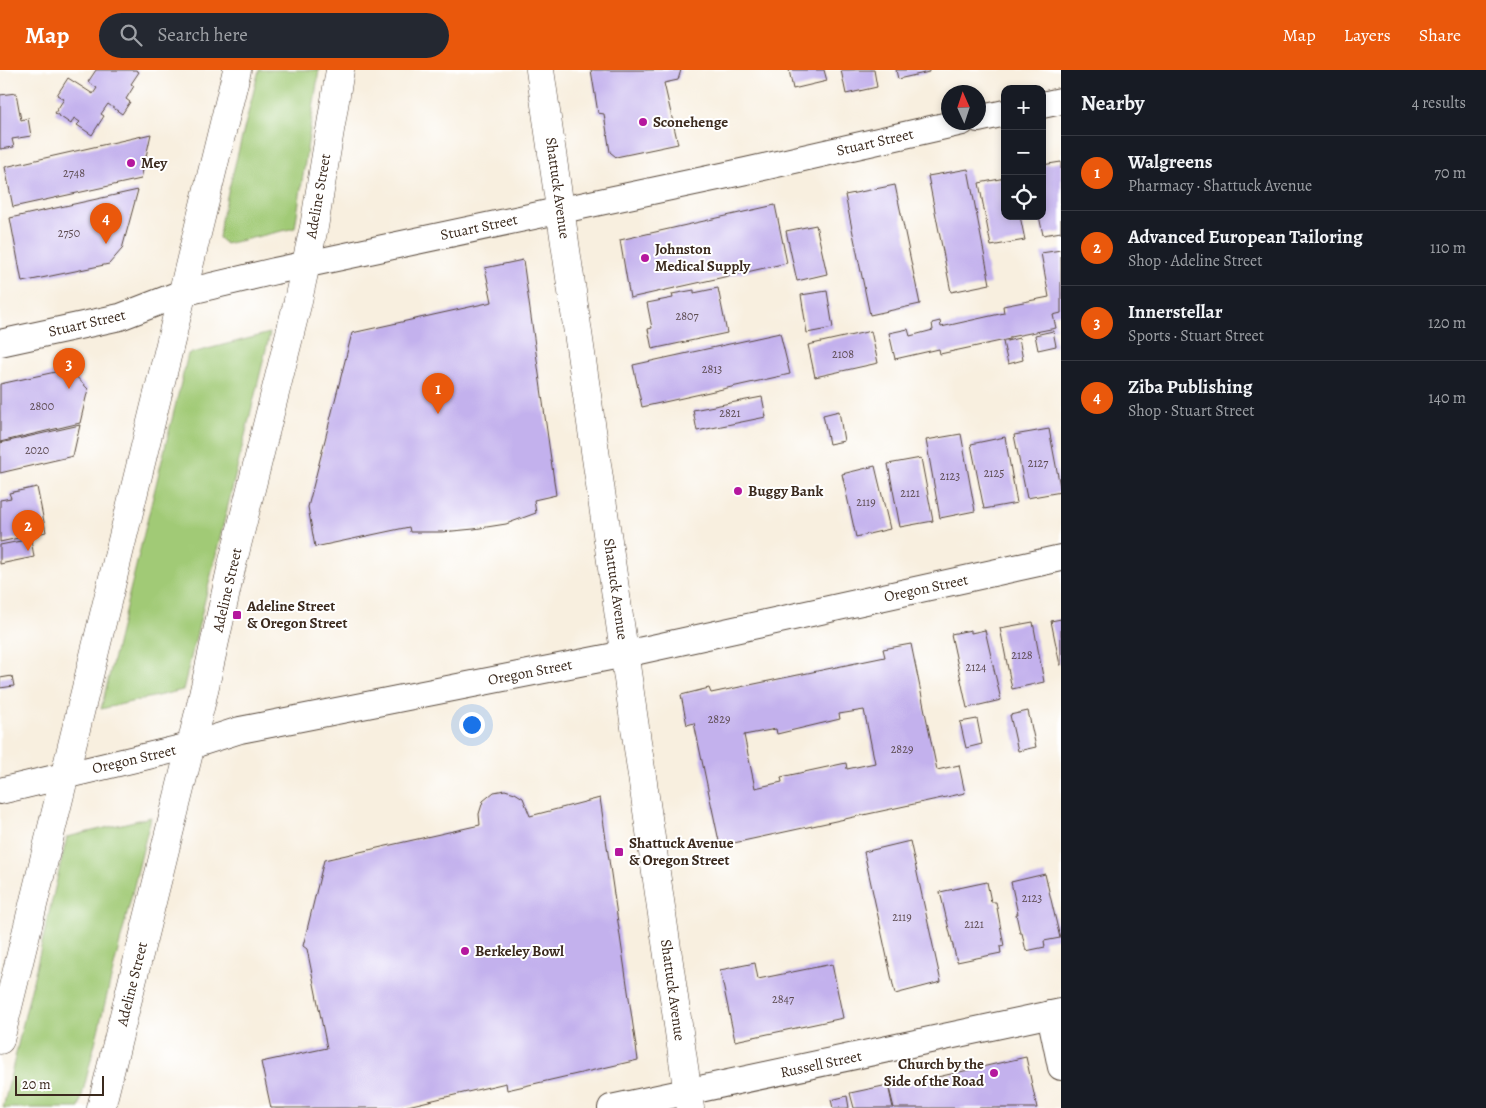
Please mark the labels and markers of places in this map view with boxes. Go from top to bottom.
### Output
place label: Sconehenge [653,112,728,132]
marker: Sconehenge [637,116,649,128]
place label: Mey [141,153,168,173]
marker: Mey [125,157,137,169]
pin: 4 [90,203,122,244]
place label: Johnston Medical Supply [655,239,751,276]
marker: Johnston Medical Supply [639,252,651,264]
pin: 3 [53,348,85,389]
pin: 1 [422,373,454,414]
place label: Buggy Bank [748,481,824,501]
marker: Buggy Bank [732,485,744,497]
pin: 2 [12,510,44,551]
place label: Adeline Street & Oregon Street [246,596,348,633]
marker: Adeline Street & Oregon Street [231,609,243,621]
place label: Shattuck Avenue & Oregon Street [629,833,734,870]
marker: Shattuck Avenue & Oregon Street [613,846,625,858]
place label: Berkeley Bowl [475,941,564,961]
marker: Berkeley Bowl [459,945,471,957]
place label: Church by the Side of the Road [884,1054,985,1091]
marker: Church by the Side of the Road [988,1067,1000,1079]

